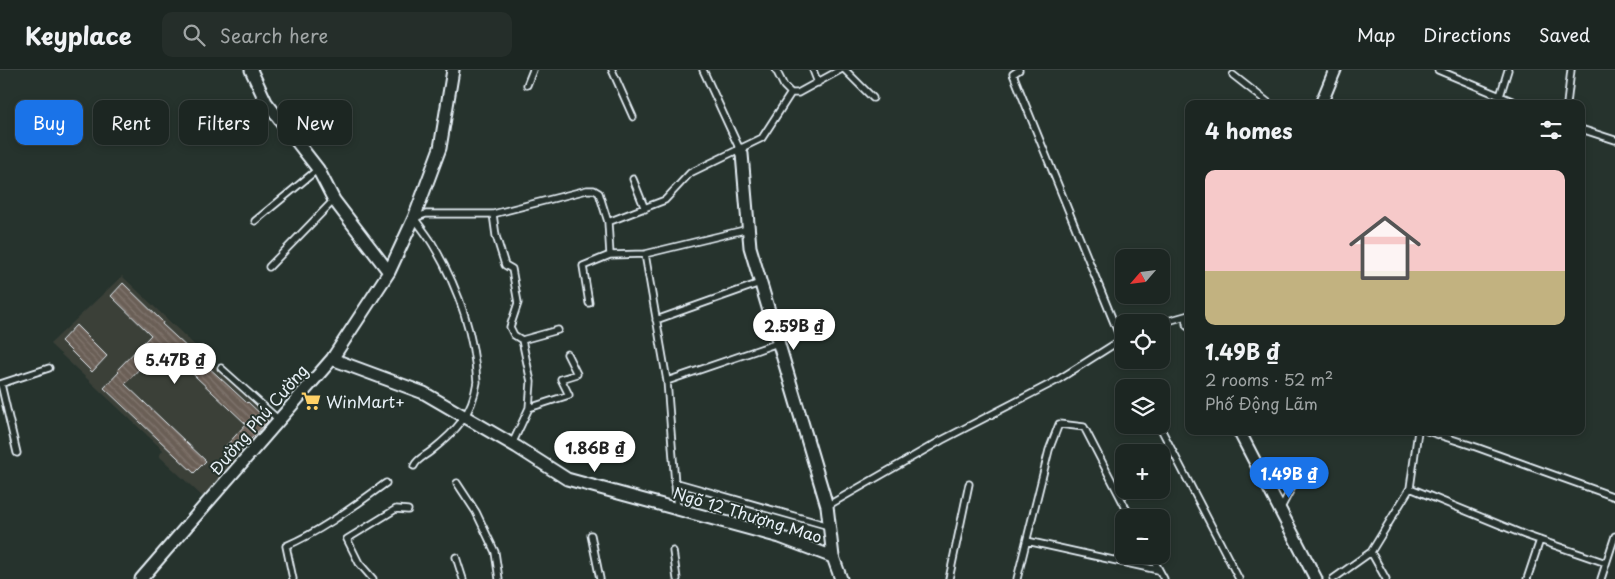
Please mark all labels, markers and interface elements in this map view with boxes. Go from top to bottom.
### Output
search box [162,12,512,57]
text: Keyplace [25,17,132,53]
icon: search [180,21,208,49]
text: Search here [220,21,328,49]
text: Map [1357,21,1395,48]
text: Directions [1423,21,1511,48]
text: Saved [1539,21,1590,48]
chip: Buy [15,100,83,145]
chip: Rent [93,100,169,145]
chip: Filters [179,100,268,145]
chip: New [278,100,352,145]
text: 4 homes [1205,114,1292,146]
icon: filters [1537,116,1565,144]
icon: home [1340,203,1430,293]
north arrow [1115,249,1170,304]
map controls [1115,249,1170,564]
pin: 2.59B ₫ [748,308,840,351]
text: 2.59B ₫ [764,313,824,337]
button: locate [1115,314,1170,369]
text: 1.49B ₫ [1205,335,1280,367]
pin: 5.47B ₫ [129,342,221,385]
text: 5.47B ₫ [145,347,205,371]
street label: Đường Phú Cường [203,358,313,480]
text: 2 rooms · 52 m² [1205,367,1333,391]
button: layers [1115,379,1170,434]
place label: WinMart+ [326,389,405,413]
supermarket icon: WinMart+ [300,390,322,412]
text: Phố Động Lãm [1205,391,1318,415]
pin: 1.86B ₫ [549,430,641,473]
text: 1.86B ₫ [565,435,625,459]
button: + [1115,444,1170,499]
pin: 1.49B ₫ [1243,456,1335,499]
text: 1.49B ₫ [1261,461,1317,485]
street label: Ngõ 12 Thượng Mao [671,480,825,548]
button: − [1115,509,1170,564]

